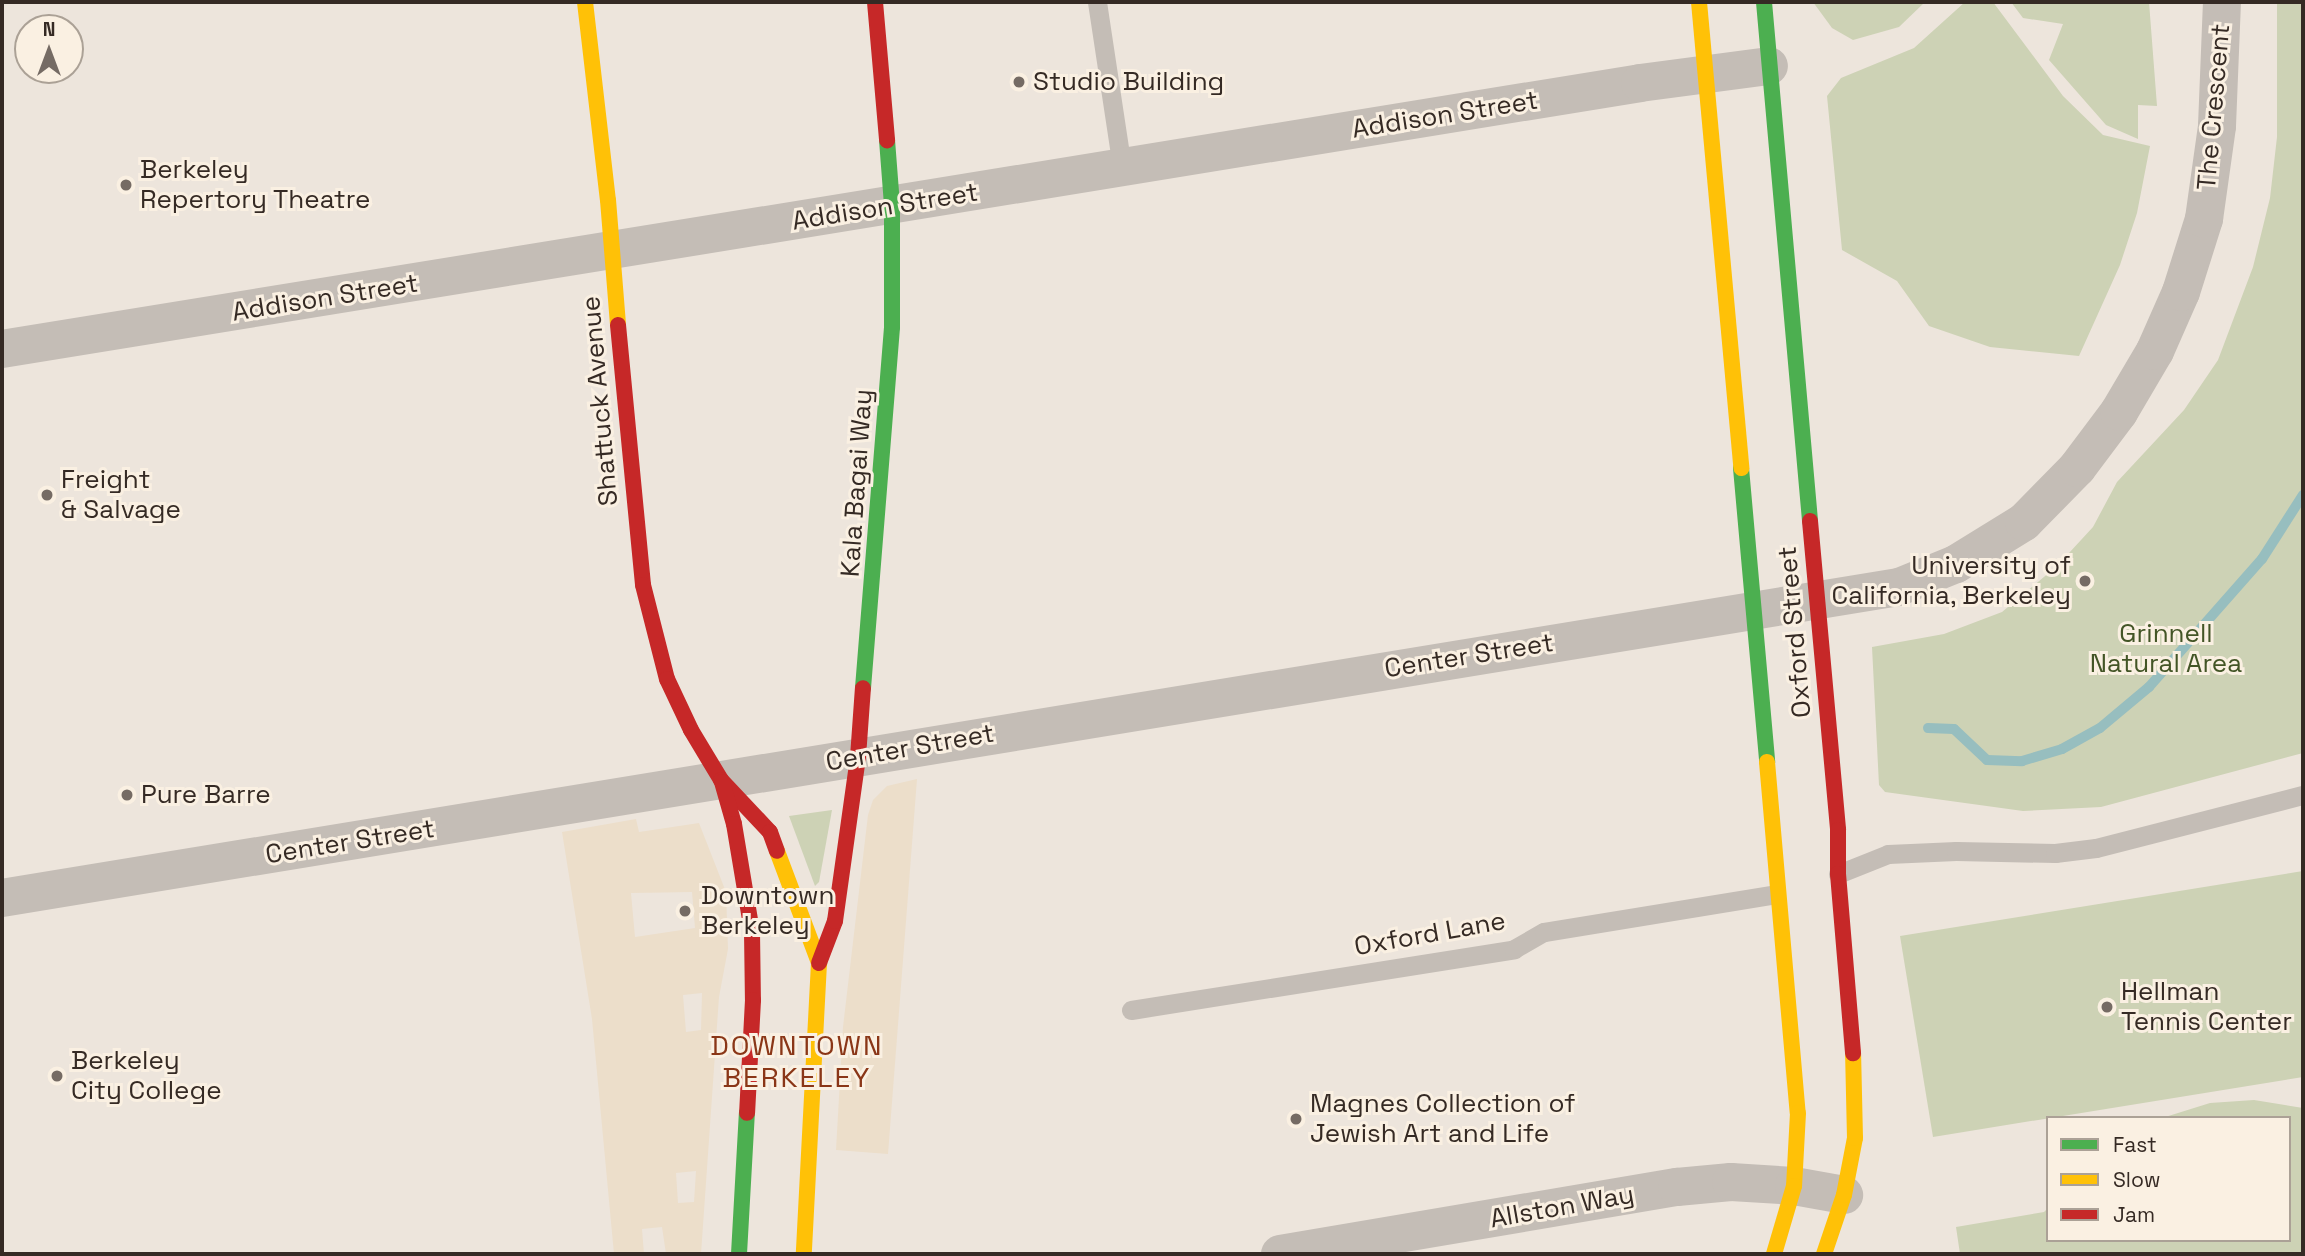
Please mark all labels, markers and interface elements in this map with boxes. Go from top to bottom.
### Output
north arrow [14,14,84,84]
text: N [43,17,55,42]
street label: The Crescent [2191,23,2237,191]
place label: Studio Building [1033,66,1224,98]
marker: Studio Building [1011,74,1027,90]
street label: Addison Street [1350,85,1540,145]
place label: Berkeley Repertory Theatre [140,154,371,216]
marker: Berkeley Repertory Theatre [118,177,134,193]
street label: Addison Street [790,177,980,237]
street label: Addison Street [230,268,420,328]
street label: Shattuck Avenue [575,294,625,508]
street label: Kala Bagai Way [835,388,879,578]
place label: Freight & Salvage [61,464,181,526]
marker: Freight & Salvage [39,487,55,503]
street label: Oxford Street [1772,545,1818,719]
place label: University of California, Berkeley [1831,550,2071,612]
marker: University of California, Berkeley [2077,573,2093,589]
park label: Grinnell Natural Area [2090,618,2242,680]
street label: Center Street [1382,627,1556,685]
street label: Center Street [823,718,997,778]
place label: Pure Barre [141,779,271,811]
marker: Pure Barre [119,787,135,803]
street label: Center Street [263,813,437,871]
place label: Downtown Berkeley [701,880,835,942]
marker: Downtown Berkeley [675,901,695,921]
street label: Oxford Lane [1352,905,1508,963]
place label: Hellman Tennis Center [2121,976,2292,1038]
marker: Hellman Tennis Center [2099,999,2115,1015]
district label: DOWNTOWN BERKELEY [711,1028,883,1094]
place label: Berkeley City College [71,1045,222,1106]
marker: Berkeley City College [49,1068,65,1084]
place label: Magnes Collection of Jewish Art and Life [1310,1088,1575,1150]
marker: Magnes Collection of Jewish Art and Life [1288,1111,1304,1127]
legend [2046,1116,2291,1242]
text: Fast [2113,1131,2157,1158]
text: Slow [2113,1166,2161,1193]
street label: Allston Way [1488,1179,1636,1235]
text: Jam [2113,1201,2155,1228]

